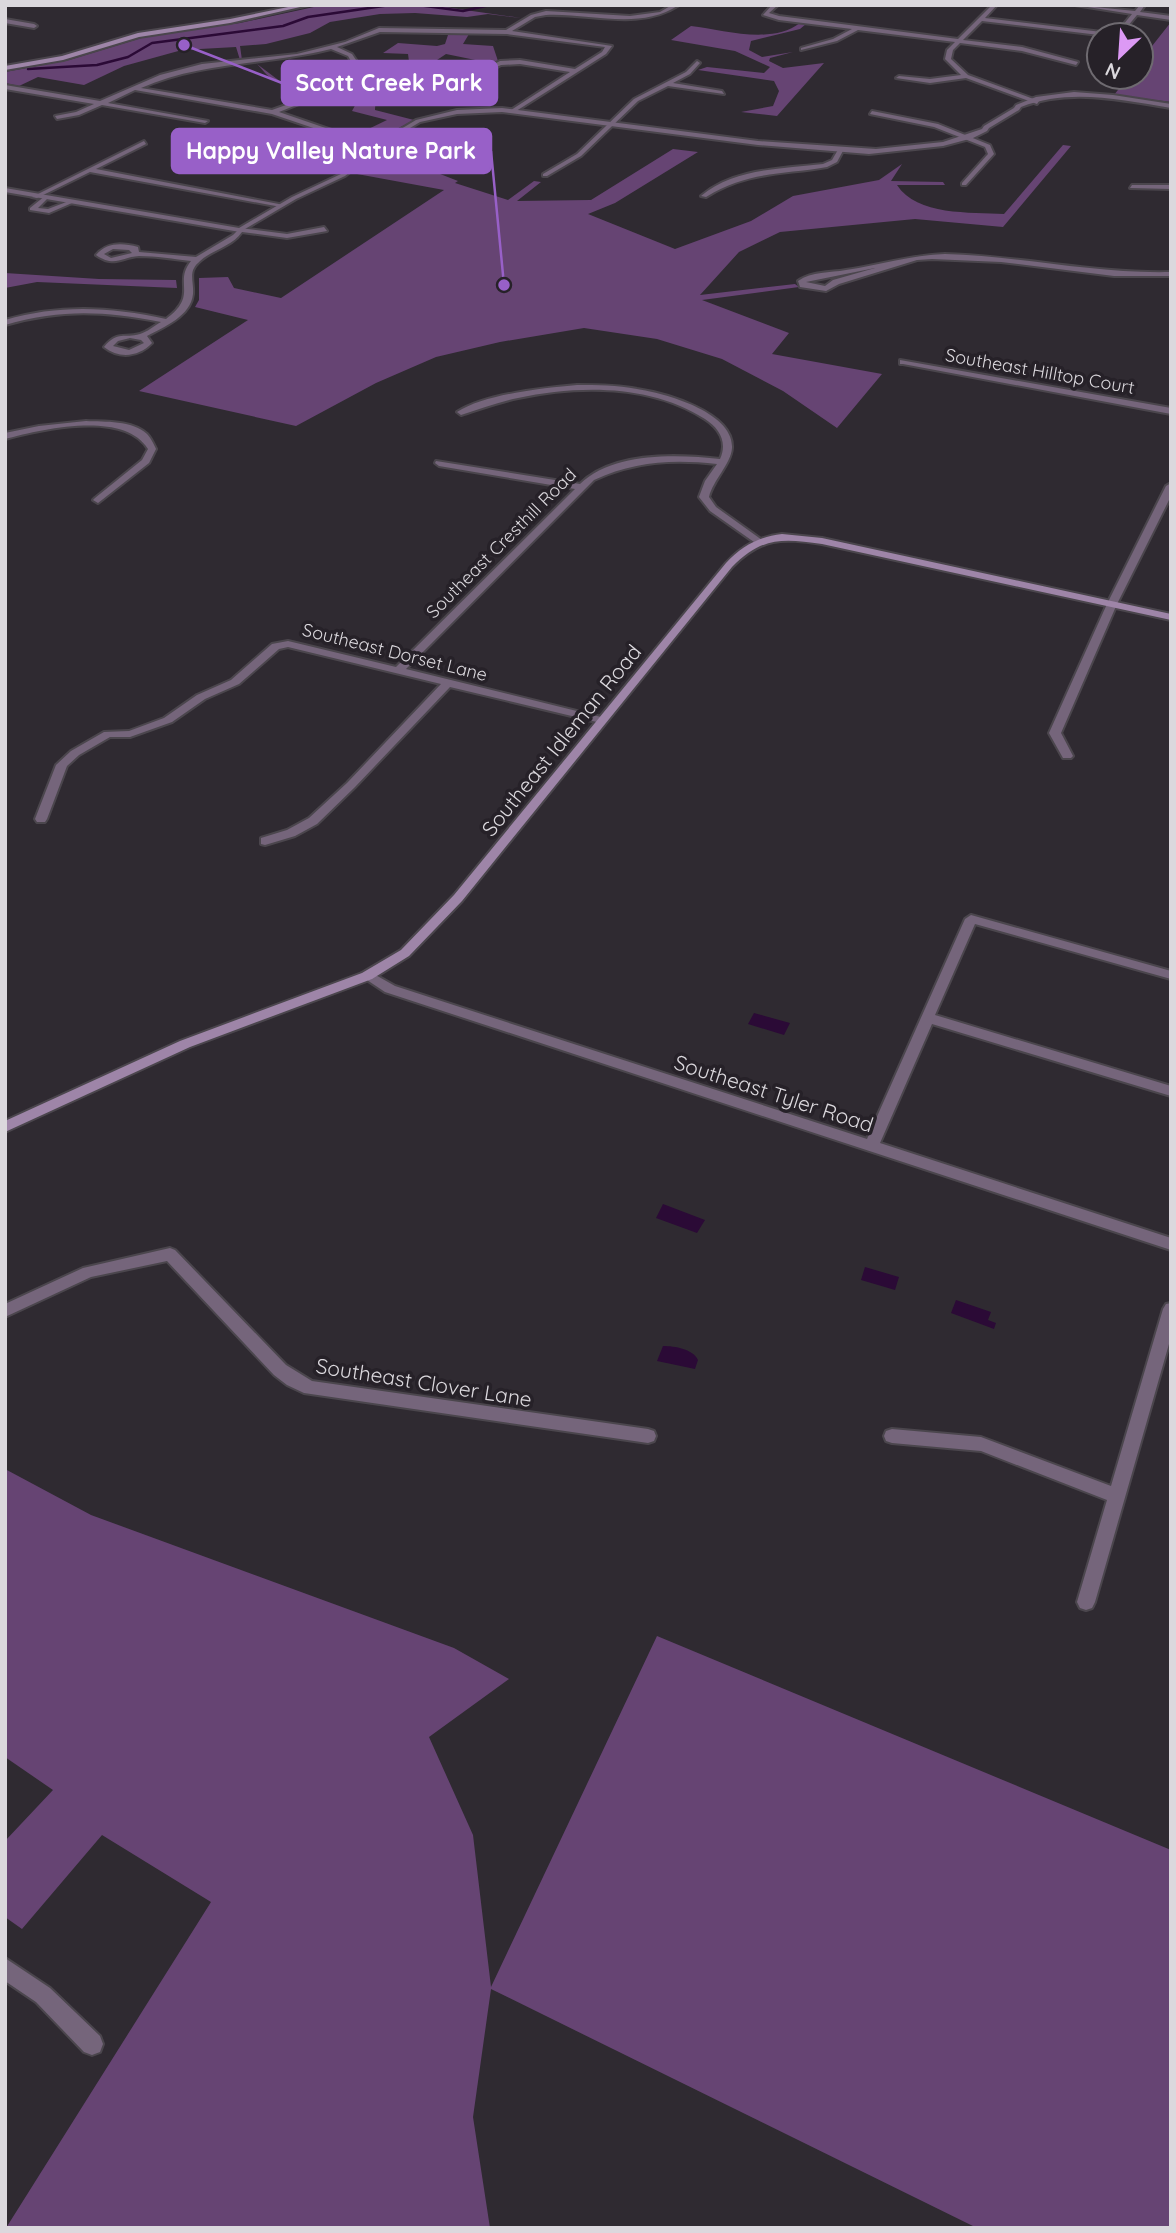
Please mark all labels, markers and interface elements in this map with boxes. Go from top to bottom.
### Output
north arrow [1085,21,1155,91]
text: N [1101,58,1124,85]
callout: Scott Creek Park [282,61,497,105]
text: Scott Creek Park [295,68,483,97]
callout: Happy Valley Nature Park [172,129,491,173]
text: Happy Valley Nature Park [186,136,476,165]
street label: Southeast Hilltop Court [944,343,1136,399]
street label: Southeast Cresthill Road [421,463,581,623]
street label: Southeast Dorset Lane [300,618,490,686]
street label: Southeast Idleman Road [476,639,646,841]
street label: Southeast Tyler Road [671,1049,877,1137]
street label: Southeast Clover Lane [314,1352,534,1412]

